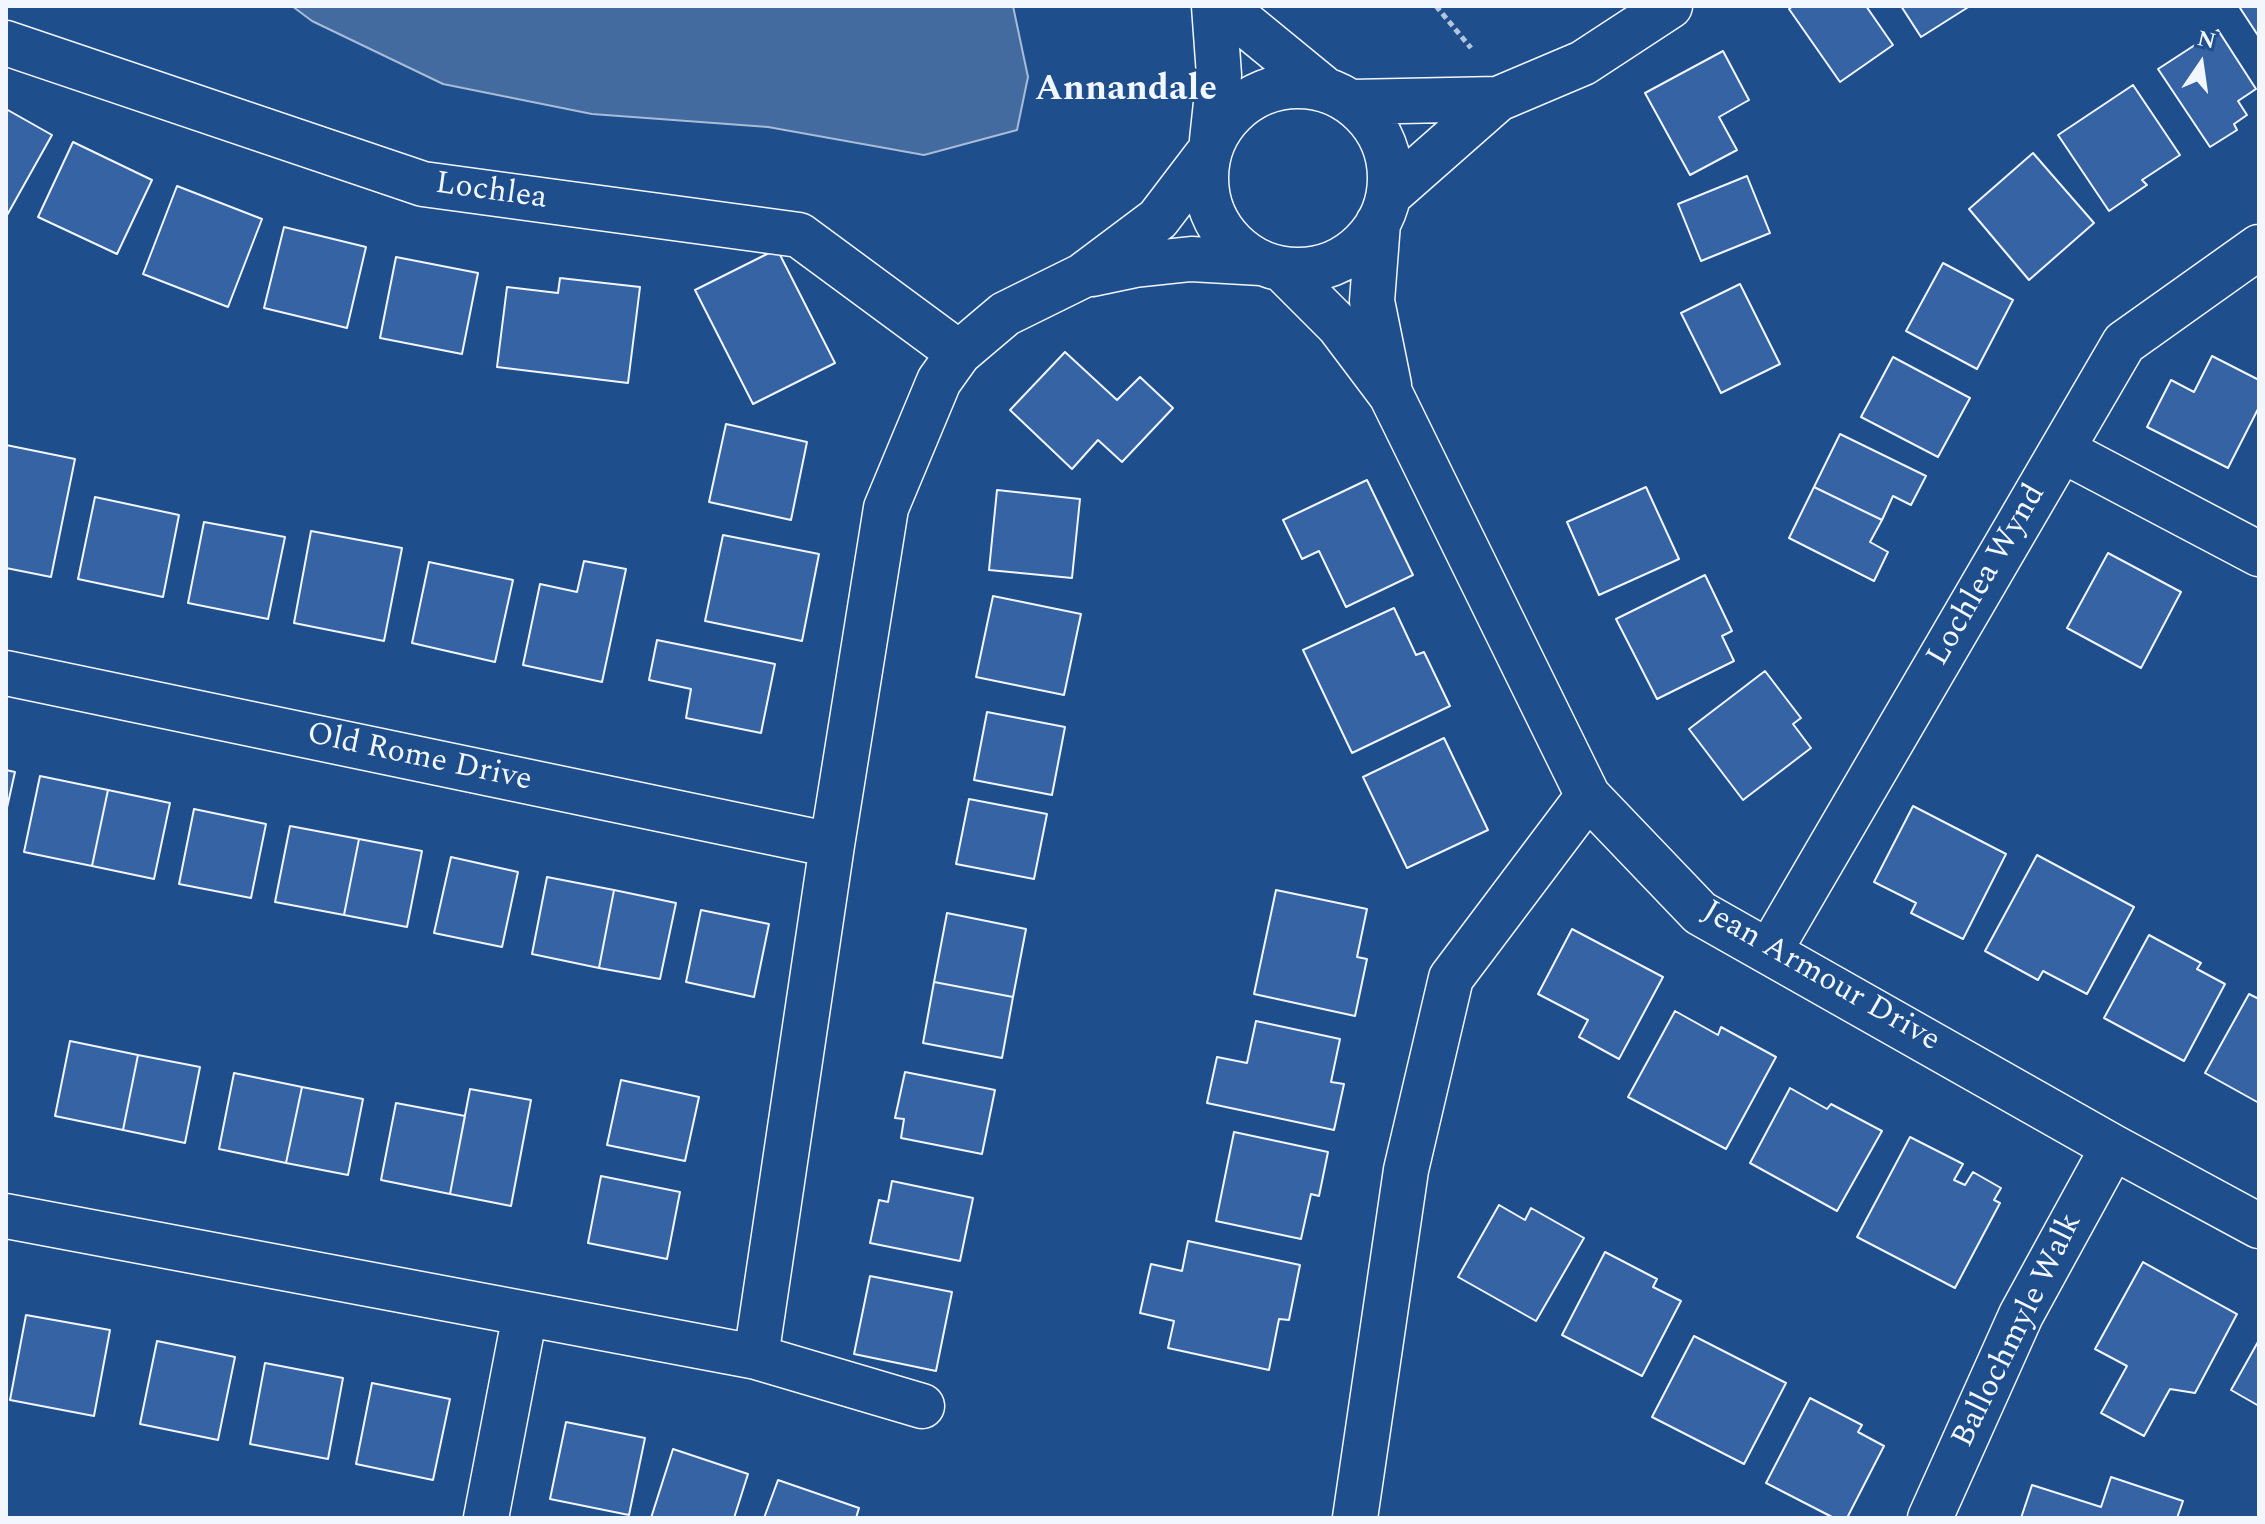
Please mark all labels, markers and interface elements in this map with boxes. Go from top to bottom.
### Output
text: N [2194,22,2219,58]
north arrow [2161,24,2241,104]
district label: Annandale [1035,70,1217,114]
street label: Lochlea [433,166,549,220]
street label: Lochlea Wynd [1920,478,2056,674]
street label: Old Rome Drive [303,716,535,802]
street label: Jean Armour Drive [1694,894,1946,1062]
street label: Ballochmyle Walk [1946,1208,2092,1454]

